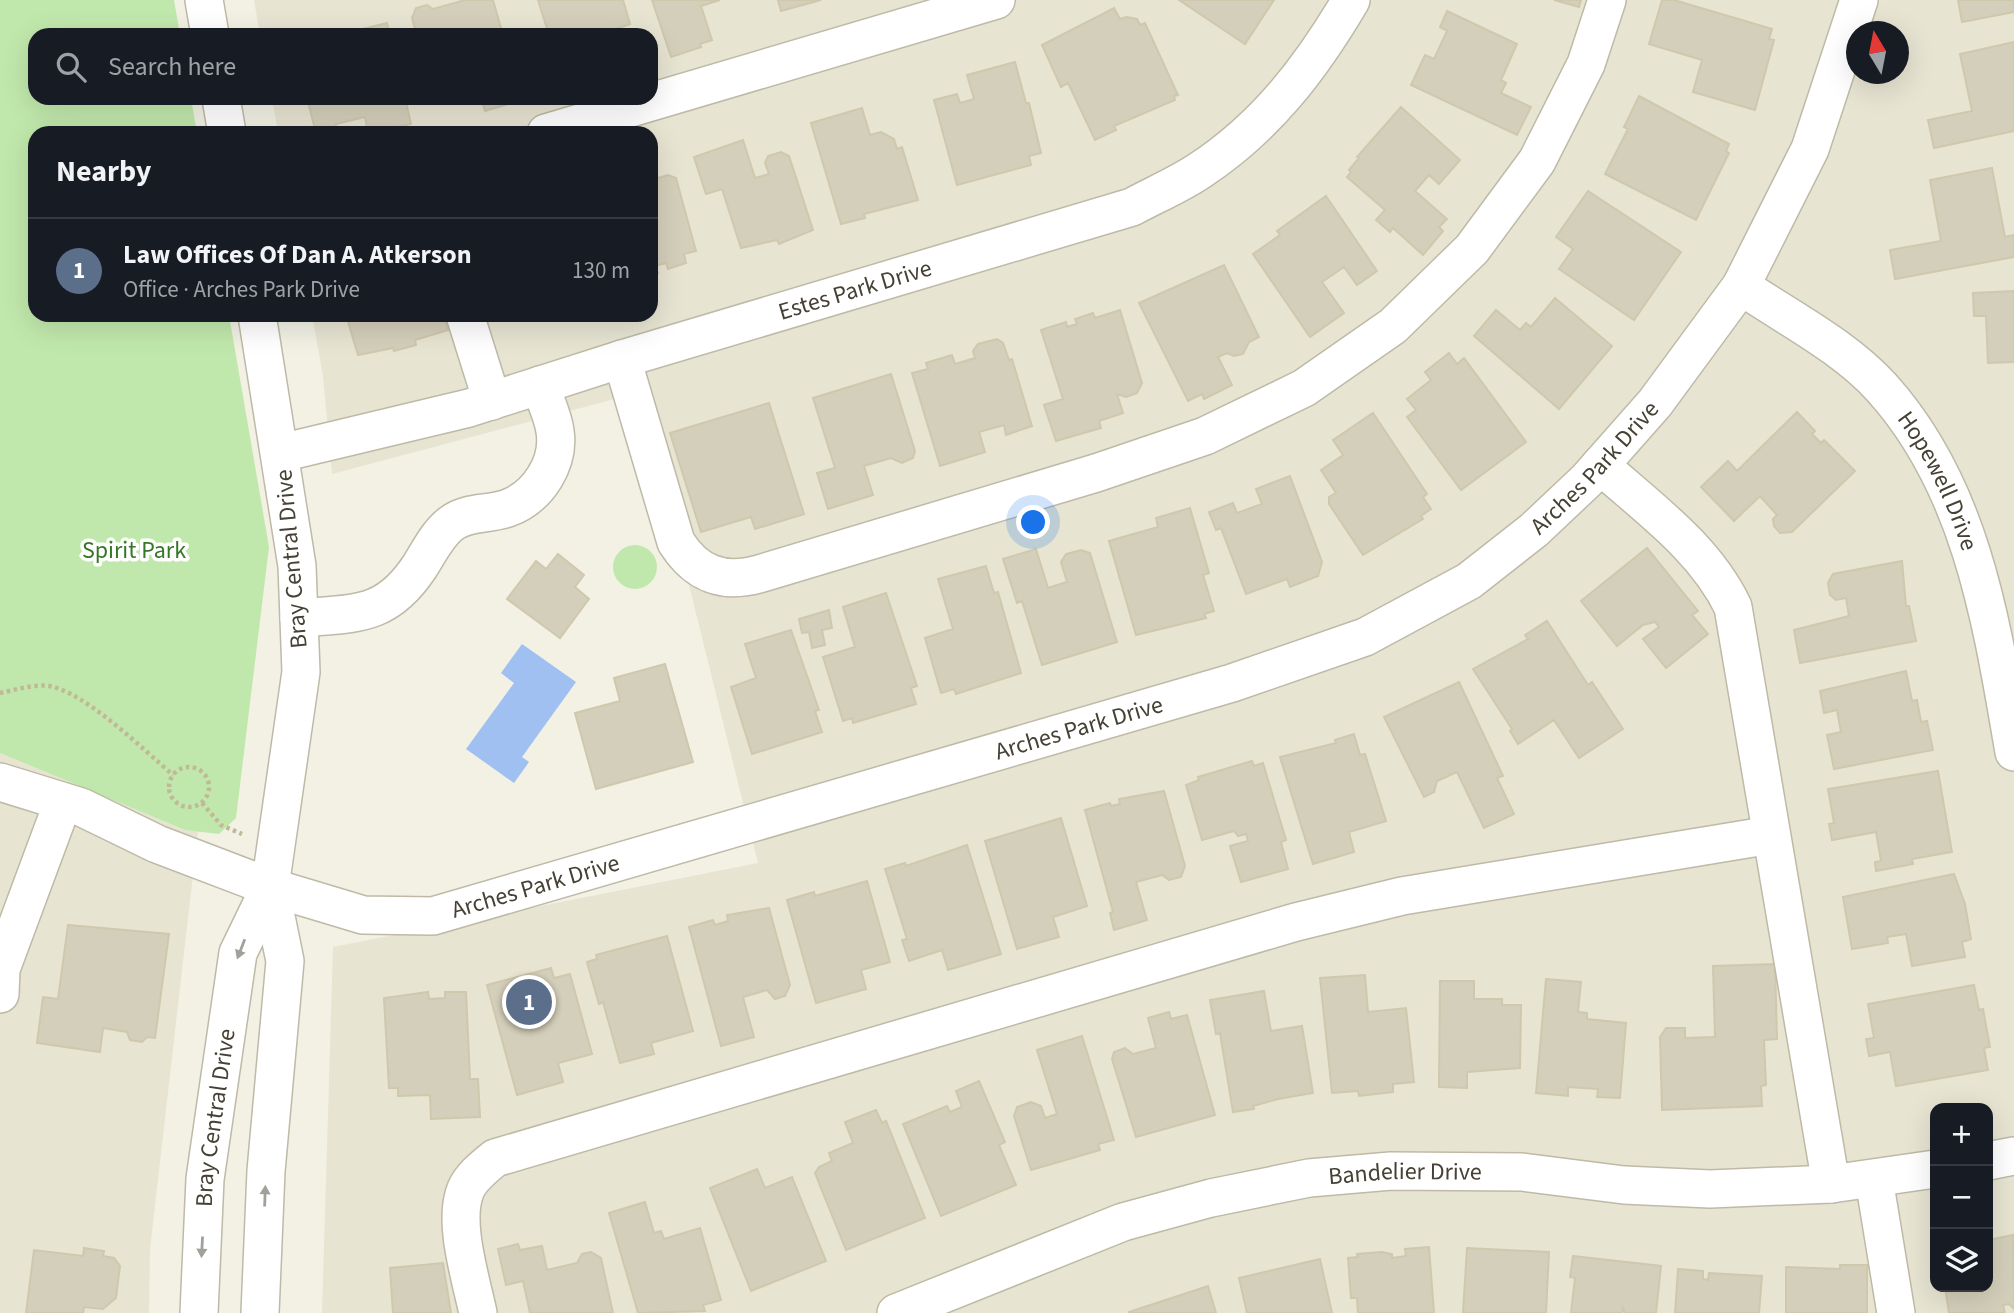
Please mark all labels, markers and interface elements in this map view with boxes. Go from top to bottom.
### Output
north arrow [1846,21,1909,84]
search box [28,28,658,105]
icon: search [52,48,90,86]
text: Search here [108,48,236,85]
text: Nearby [56,150,151,193]
text: Law Offices Of Dan A. Atkerson [123,236,472,273]
street label: Estes Park Drive [774,251,936,329]
text: 1 [73,254,85,287]
text: 130 m [572,254,630,287]
text: Office · Arches Park Drive [123,273,360,306]
street label: Arches Park Drive [1522,393,1667,543]
street label: Hopewell Drive [1889,404,1987,555]
street label: Bray Central Drive [266,468,317,650]
your location [1016,505,1050,539]
park label: Spirit Park [82,533,186,568]
street label: Arches Park Drive [991,687,1167,769]
street label: Arches Park Drive [447,846,624,928]
one-way arrow [235,939,246,960]
pin: 1 [506,976,552,1028]
street label: Bray Central Drive [187,1026,245,1208]
map controls [1930,1103,1993,1292]
button: + [1930,1103,1993,1166]
street label: Bandelier Drive [1327,1154,1482,1194]
button: − [1930,1166,1993,1229]
one-way arrow [259,1185,270,1207]
button: layers [1930,1229,1993,1292]
one-way arrow [196,1236,207,1258]

